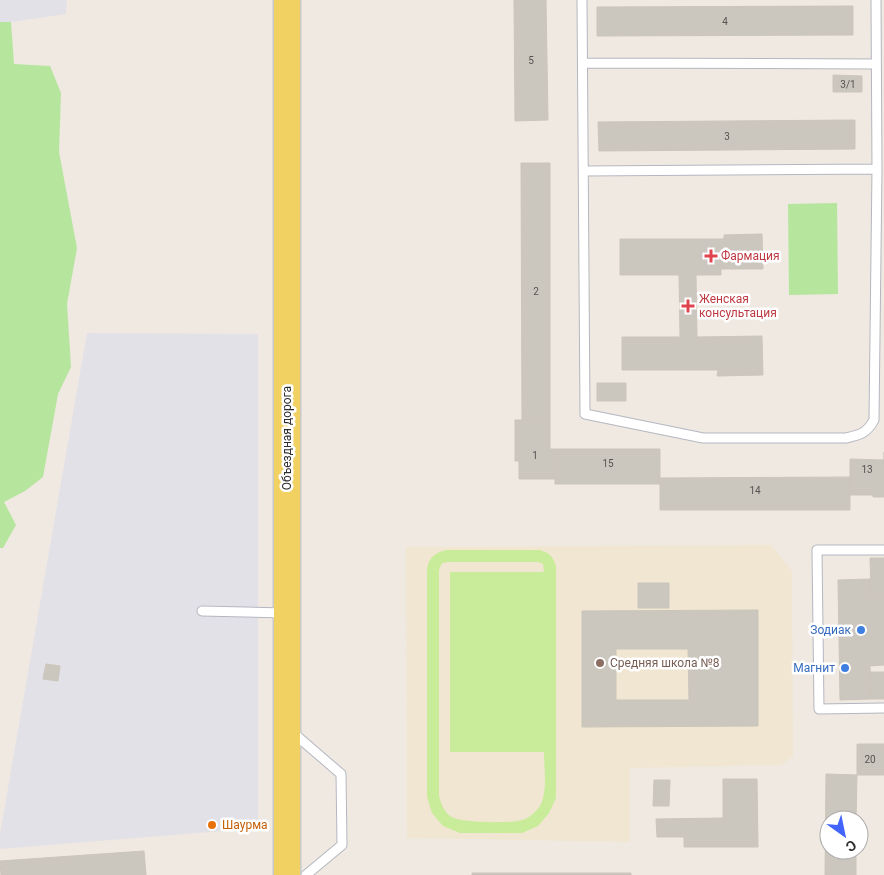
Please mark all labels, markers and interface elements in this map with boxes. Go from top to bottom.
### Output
house number: 4 [722,16,728,27]
house number: 5 [528,55,534,66]
house number: 3/1 [840,79,856,90]
house number: 3 [724,131,730,142]
place label: Фармация [721,249,780,263]
marker: Фармация [705,250,717,262]
house number: 2 [533,286,539,297]
place label: Женская консультация [699,292,777,320]
marker: Женская консультация [681,299,695,313]
street label: Объездная дорога [280,386,294,490]
house number: 1 [532,450,538,461]
house number: 15 [602,458,614,469]
house number: 13 [861,464,873,475]
house number: 14 [749,485,761,496]
place label: Зодиак [810,623,852,637]
marker: Зодиак [855,624,867,636]
place label: Средняя школа №8 [610,656,720,670]
marker: Средняя школа №8 [594,657,606,669]
place label: Магнит [793,661,835,675]
marker: Магнит [839,662,851,674]
house number: 20 [864,754,876,765]
north arrow [819,810,869,860]
place label: Шаурма [222,818,268,832]
marker: Шаурма [206,819,218,831]
text: С [843,837,859,855]

